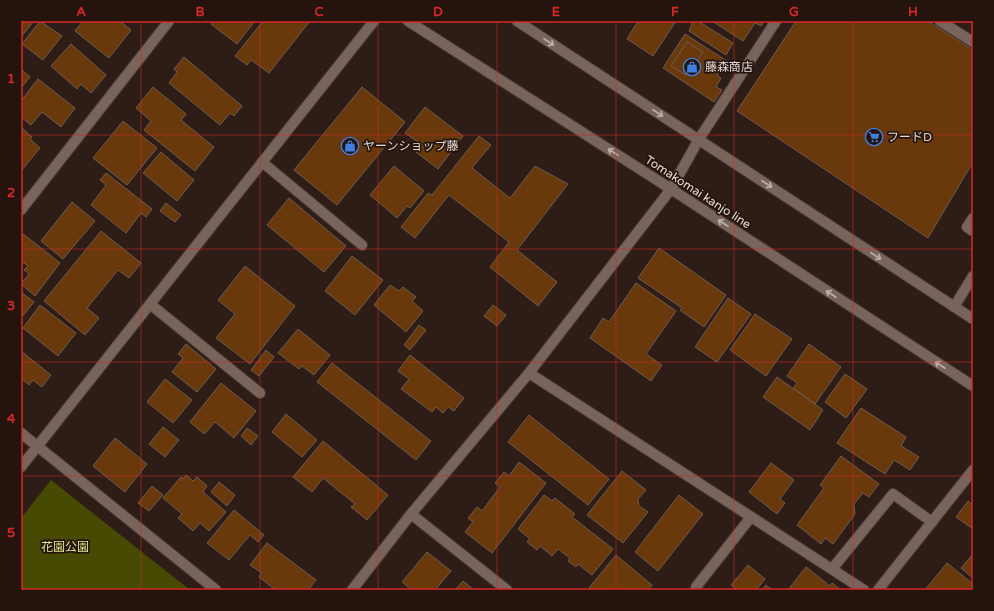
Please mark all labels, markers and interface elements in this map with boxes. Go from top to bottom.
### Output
text: A [76,4,86,20]
text: B [195,4,205,20]
text: C [314,4,324,20]
text: D [433,4,443,20]
text: E [552,4,560,20]
text: F [671,4,679,20]
text: G [789,4,799,20]
text: H [908,4,918,20]
one-way arrow [543,38,554,46]
shop icon: 藤森商店 [682,57,702,77]
place label: 藤森商店 [705,60,753,74]
text: 1 [7,71,15,87]
one-way arrow [653,109,664,117]
supermarket icon: フードD [864,127,884,147]
place label: フードD [887,130,932,144]
shop icon: ヤーンショップ藤 [340,136,360,156]
place label: ヤーンショップ藤 [363,139,458,153]
one-way arrow [608,148,619,156]
street label: Tomakomai kanjo line [643,153,754,232]
one-way arrow [761,180,772,188]
text: 2 [7,185,15,201]
one-way arrow [718,219,729,227]
one-way arrow [870,252,882,260]
one-way arrow [826,290,837,298]
text: 3 [7,298,15,314]
one-way arrow [935,361,946,369]
text: 4 [7,411,16,427]
text: 5 [7,525,15,541]
park label: 花園公園 [41,540,89,554]

